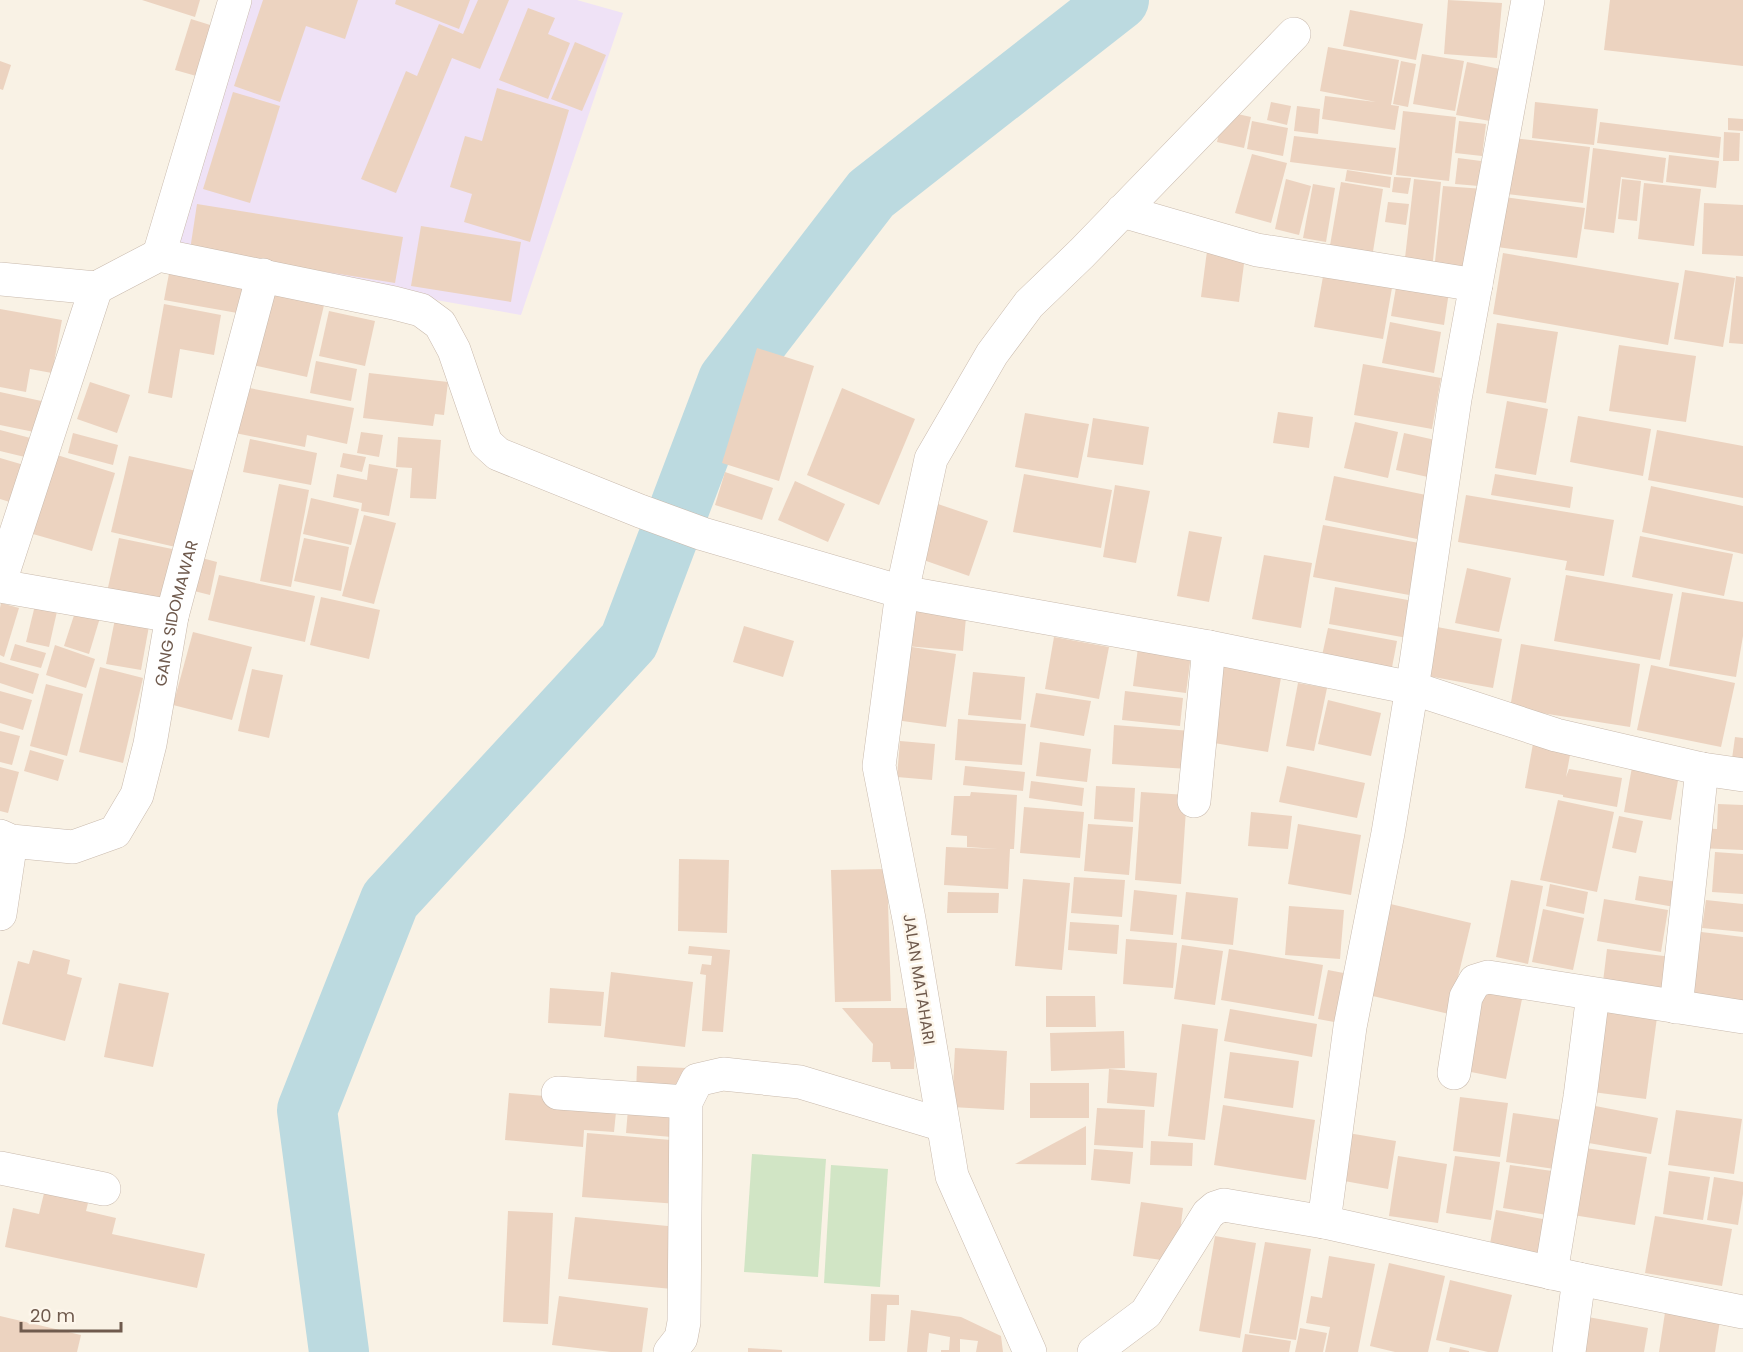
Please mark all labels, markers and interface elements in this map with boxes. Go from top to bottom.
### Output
street label: GANG SIDOMAWAR [149,538,203,688]
street label: JALAN MATAHARI [897,912,941,1046]
scale bar [21,1295,122,1333]
text: 20 m [30,1303,75,1328]

